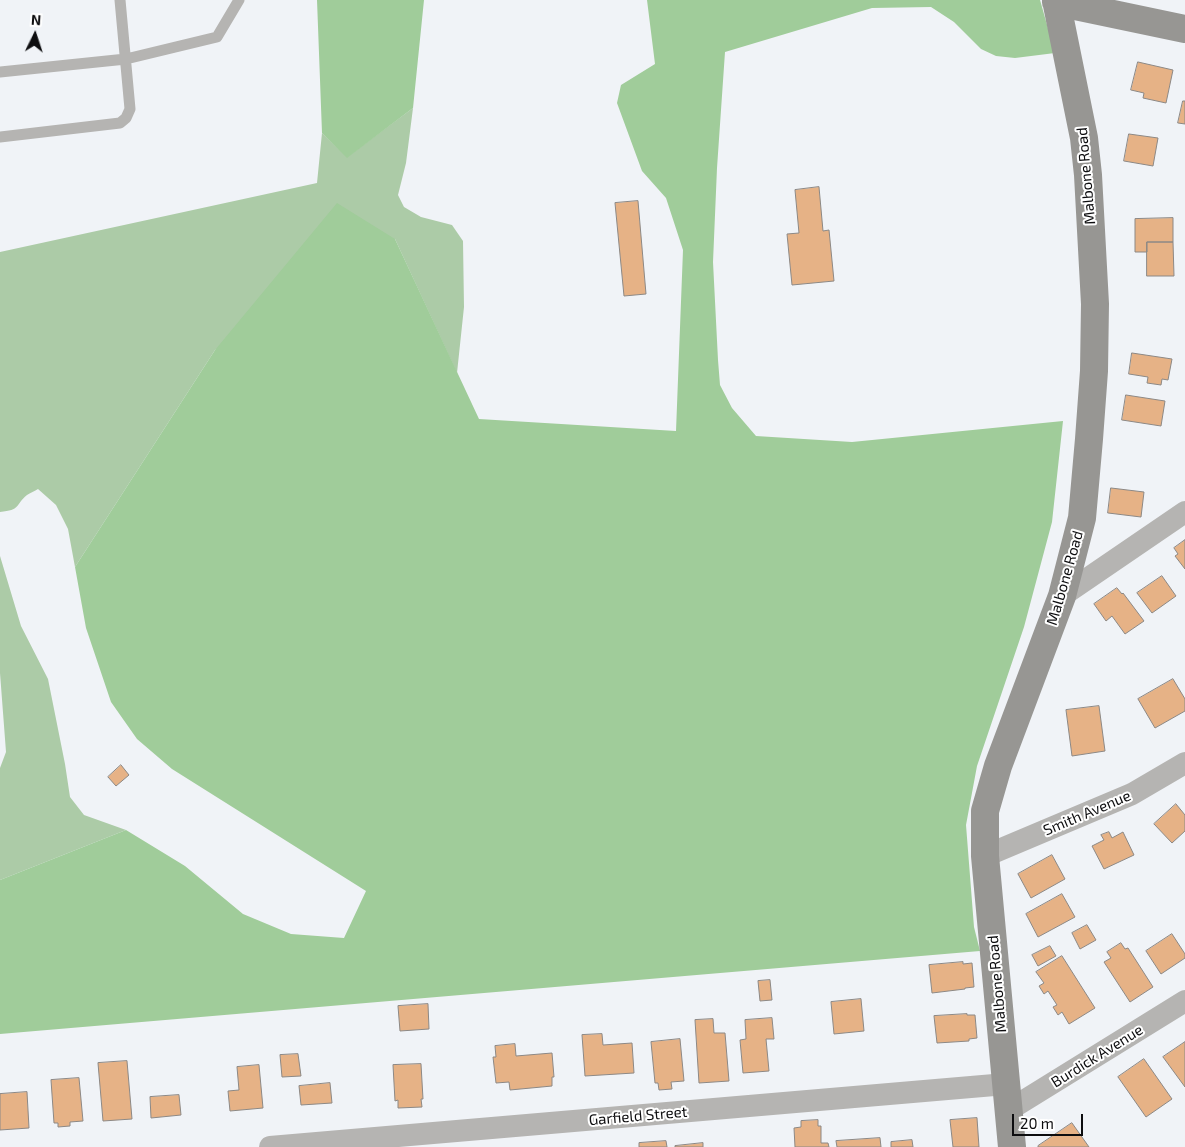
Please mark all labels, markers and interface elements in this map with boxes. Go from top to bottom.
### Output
north arrow [10,10,60,60]
text: N [30,11,42,28]
street label: Malbone Road [1073,127,1099,225]
street label: Malbone Road [1043,529,1087,627]
street label: Smith Avenue [1041,786,1133,840]
street label: Malbone Road [984,935,1010,1033]
street label: Burdick Avenue [1048,1021,1146,1091]
street label: Garfield Street [588,1103,688,1129]
scale bar [1015,1104,1086,1136]
text: 20 m [1020,1114,1054,1132]

